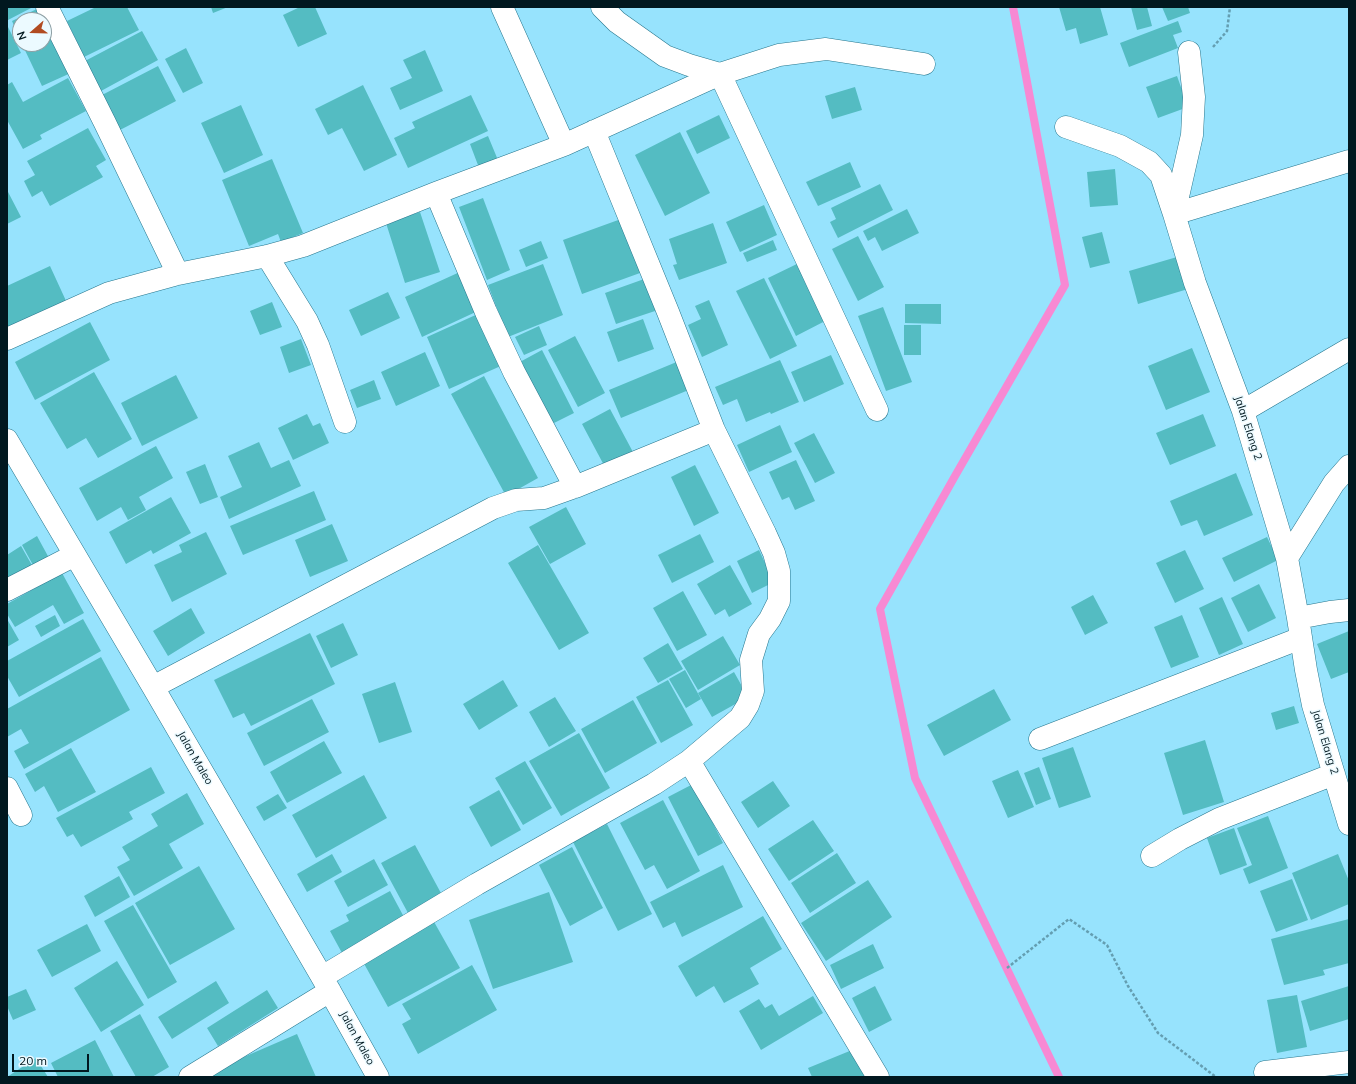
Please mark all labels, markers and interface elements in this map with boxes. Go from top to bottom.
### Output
north arrow [12,12,52,52]
text: N [14,29,30,42]
street label: Jalan Elang 2 [1231,394,1265,462]
street label: Jalan Elang 2 [1309,708,1341,776]
street label: Jalan Maleo [174,729,216,787]
street label: Jalan Maleo [337,1009,377,1067]
scale bar [14,1046,91,1072]
text: 20 m [19,1053,47,1068]

